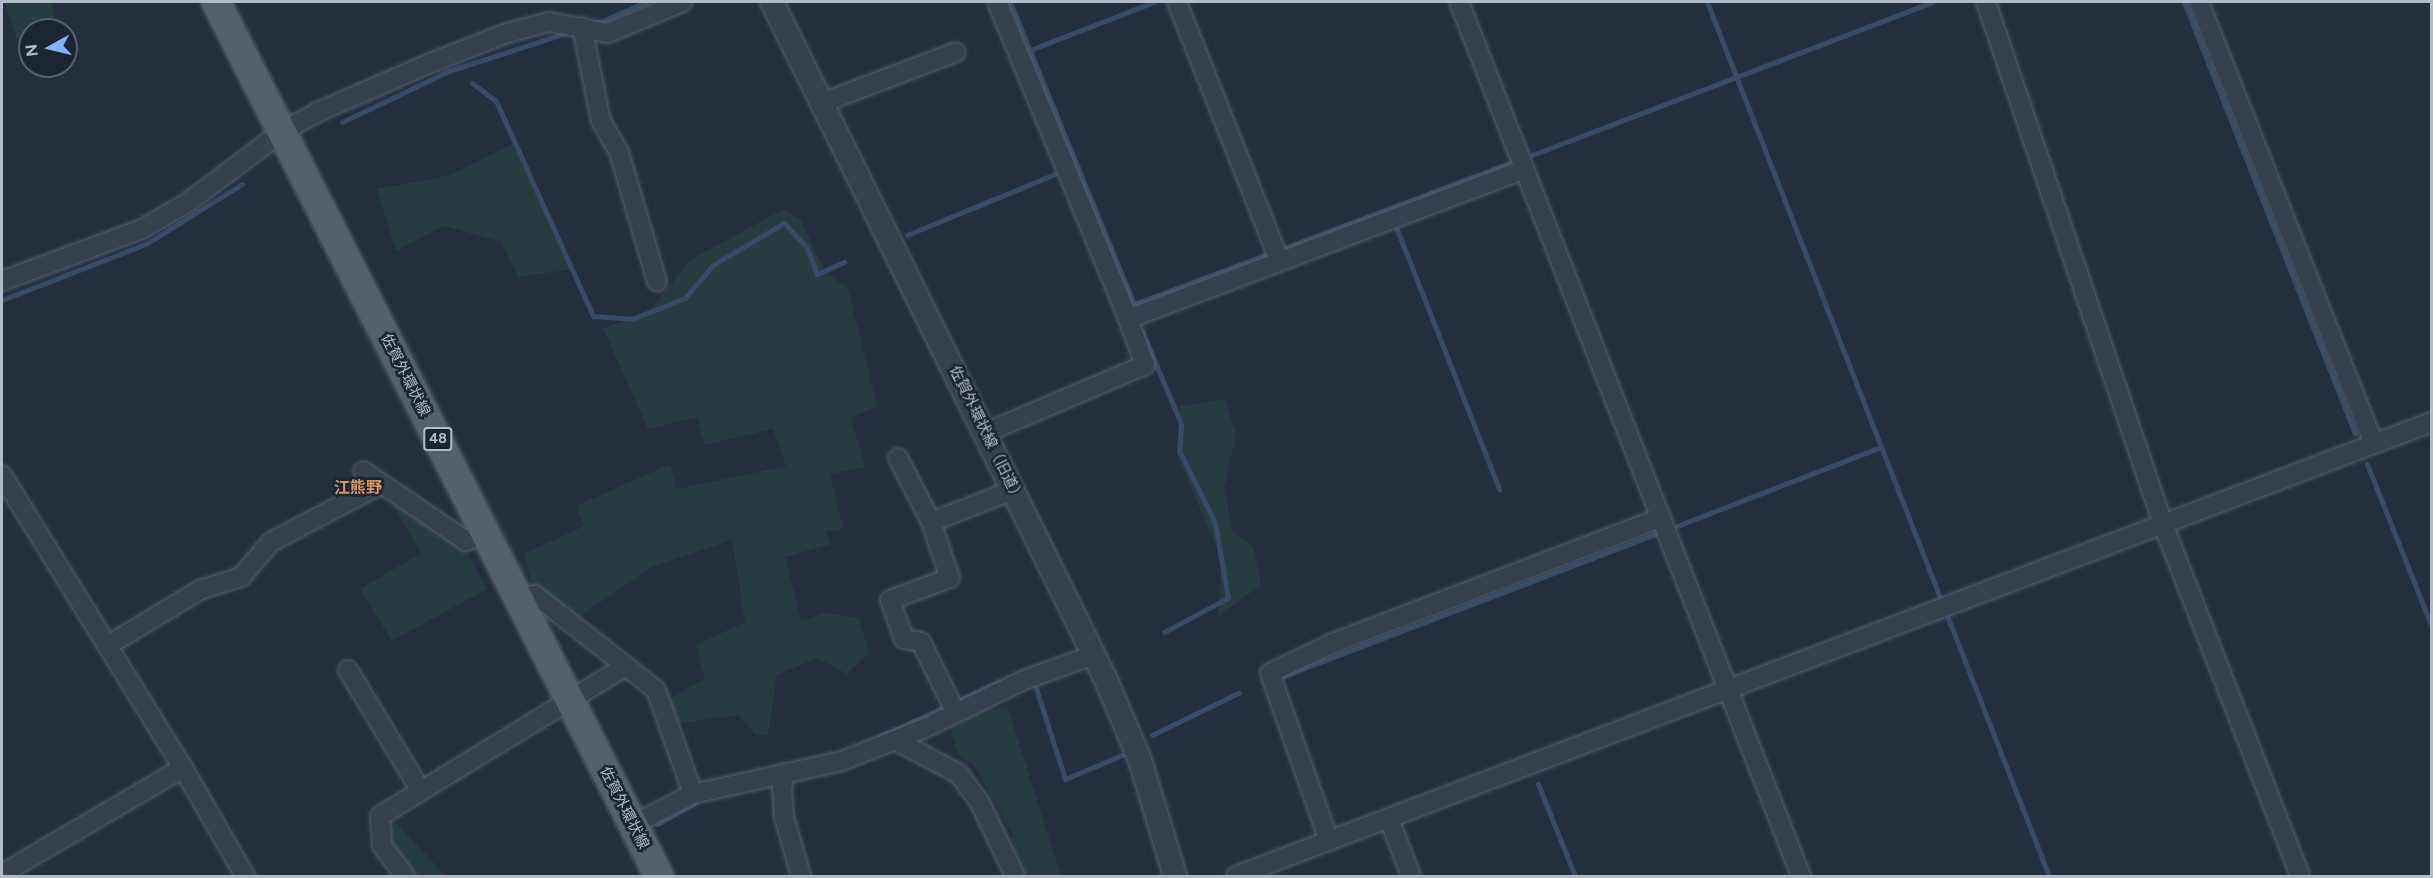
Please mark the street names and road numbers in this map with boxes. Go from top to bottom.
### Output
street label: 佐賀外環状線 [377,331,433,419]
street label: 佐賀外環状線（旧道） [945,363,1027,505]
road number: 48 [423,428,453,450]
street label: 佐賀外環状線 [596,764,652,852]

